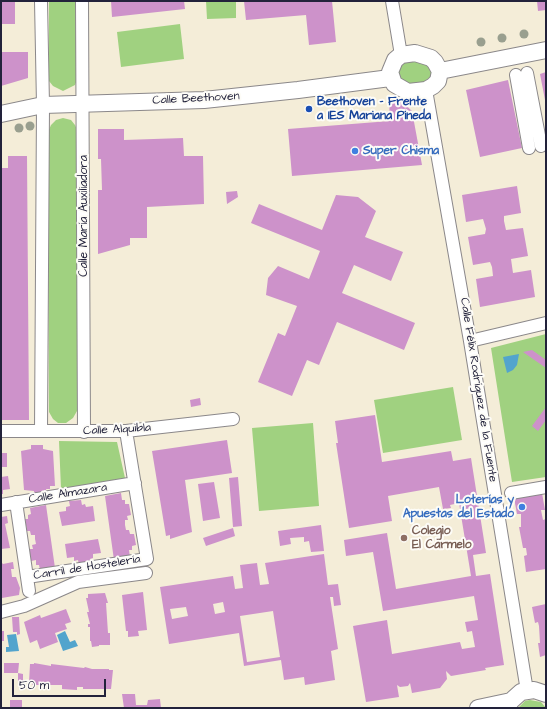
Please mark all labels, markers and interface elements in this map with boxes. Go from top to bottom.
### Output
street label: Calle Beethoven [152,90,240,108]
place label: Beethoven - Frente a IES Mariana Pineda [317,95,431,123]
marker: Beethoven - Frente a IES Mariana Pineda [304,104,314,114]
place label: Super Chisma [363,144,439,158]
marker: Super Chisma [350,146,360,156]
street label: Calle María Auxiliadora [77,155,91,277]
street label: Calle Félix Rodríguez de la Fuente [456,297,500,483]
street label: Calle Alquibla [83,421,151,439]
street label: Calle Almazara [28,481,108,507]
place label: Loterías y Apuestas del Estado [403,493,514,521]
marker: Loterías y Apuestas del Estado [517,502,527,512]
place label: Colegio El Carmelo [412,524,471,552]
marker: Colegio El Carmelo [399,533,409,543]
street label: Carril de Hostelería [32,552,142,584]
scale bar [14,671,108,697]
text: 50 m [19,677,49,694]

